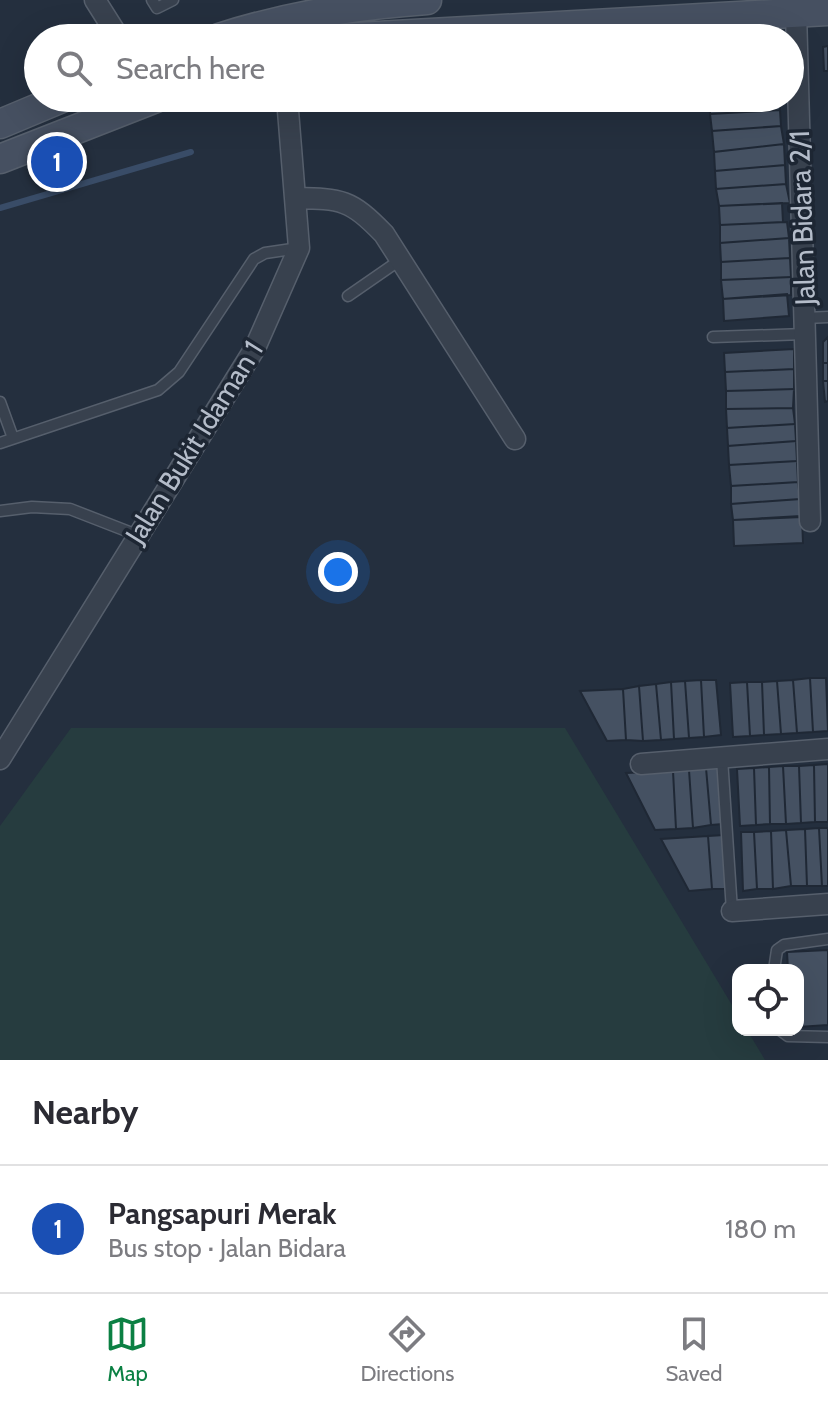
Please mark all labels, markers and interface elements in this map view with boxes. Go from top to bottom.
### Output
search box [24,24,804,112]
icon: search [52,46,96,90]
text: Search here [116,50,265,87]
street label: Jalan Bidara 2/1 [782,130,822,307]
pin: 1 [31,132,83,192]
street label: Jalan Bukit Idaman 1 [117,334,270,550]
your location [318,552,358,592]
map controls [732,964,804,1036]
button: locate [732,964,804,1036]
text: Nearby [32,1091,139,1133]
text: Pangsapuri Merak [108,1195,336,1232]
text: 1 [53,1213,63,1245]
text: 180 m [725,1213,796,1245]
text: Bus stop · Jalan Bidara [108,1232,346,1264]
tab: Map [105,1312,149,1387]
tab: Directions [360,1312,454,1387]
tab: Saved [665,1312,723,1387]

